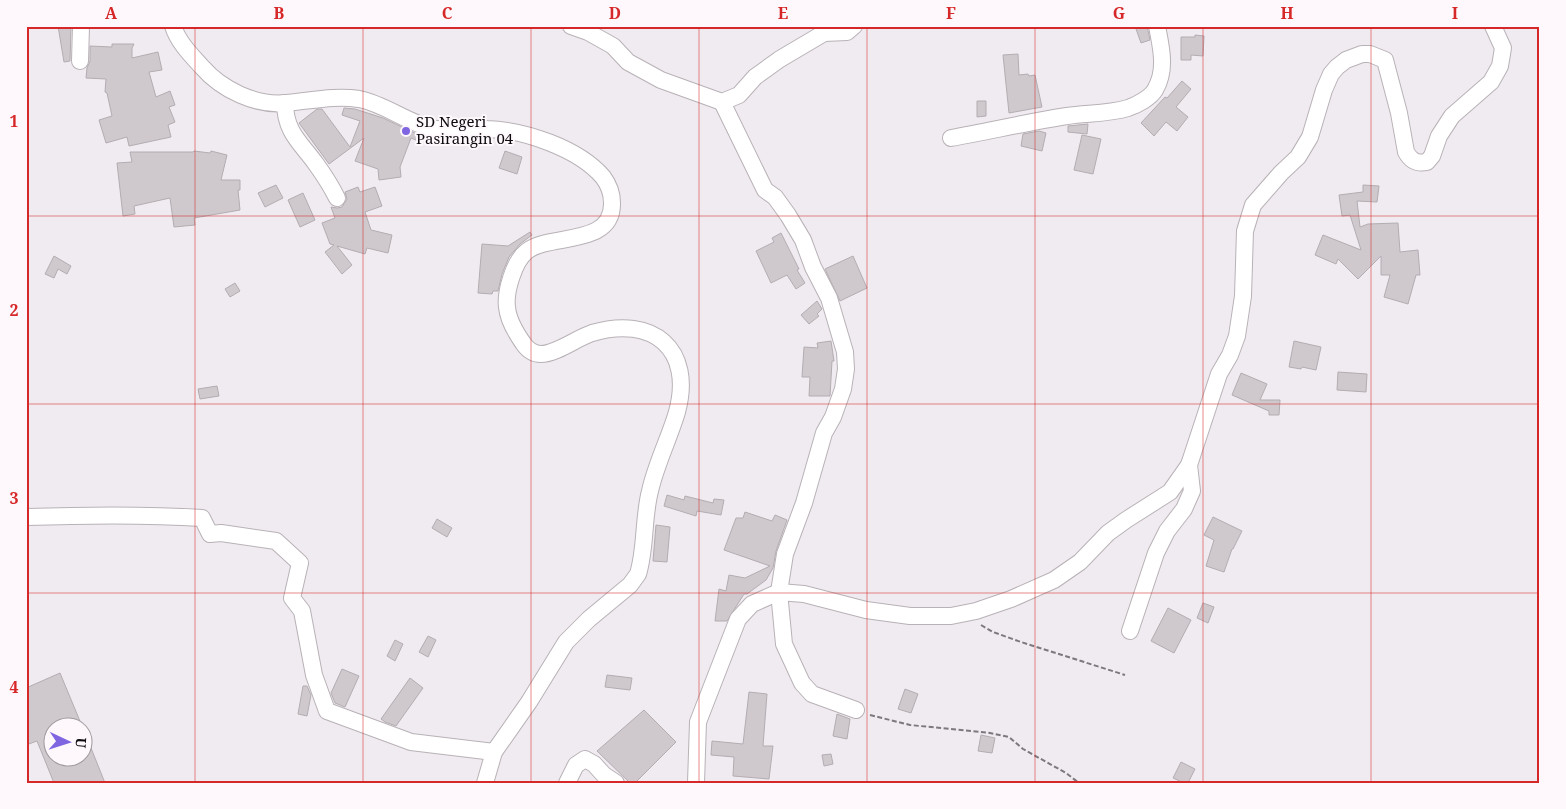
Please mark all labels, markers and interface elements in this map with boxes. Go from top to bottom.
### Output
text: A [105,2,118,24]
text: B [274,2,285,24]
text: C [442,2,453,24]
text: D [609,2,621,24]
text: E [778,2,788,24]
text: F [946,2,956,24]
text: G [1113,2,1125,24]
text: H [1280,2,1294,24]
text: I [1452,2,1458,24]
text: 1 [9,110,19,132]
place label: SD Negeri Pasirangin 04 [416,111,514,148]
marker: SD Negeri Pasirangin 04 [400,125,412,137]
text: 2 [9,299,19,321]
text: 3 [9,487,19,509]
text: 4 [9,676,19,698]
north arrow [42,716,92,766]
text: U [72,737,91,749]

